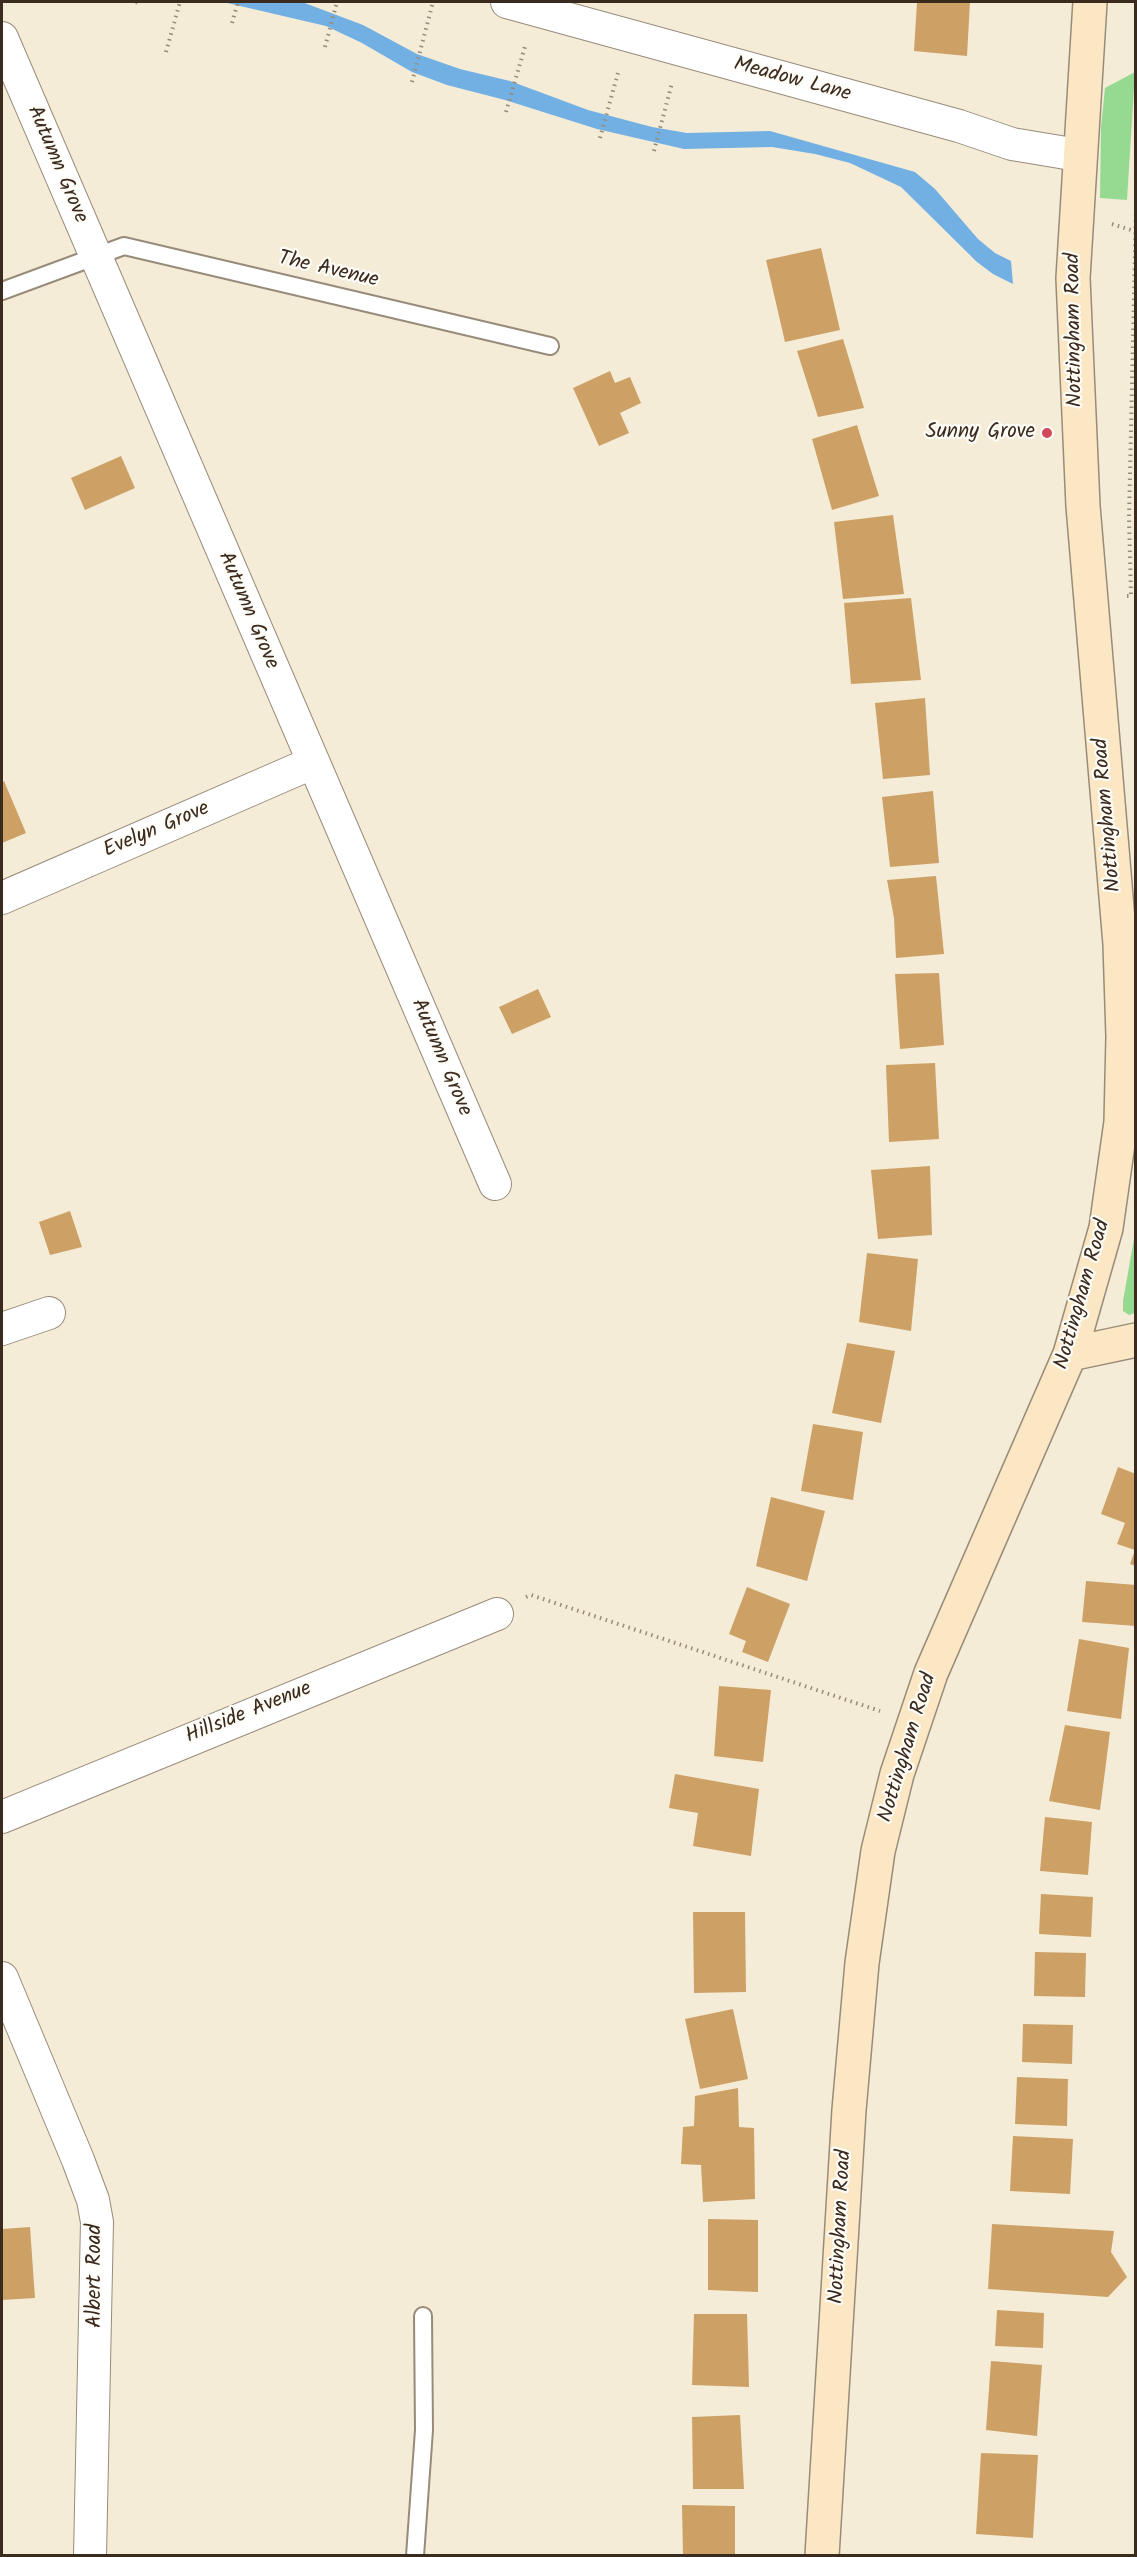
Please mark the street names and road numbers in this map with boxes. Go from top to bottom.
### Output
street label: Meadow Lane [731,53,853,109]
street label: Autumn Grove [20,103,92,227]
street label: The Avenue [275,247,381,295]
street label: Nottingham Road [1062,253,1090,407]
street label: Autumn Grove [211,549,283,673]
street label: Nottingham Road [1090,737,1128,893]
street label: Evelyn Grove [100,797,214,865]
street label: Autumn Grove [404,996,476,1120]
street label: Nottingham Road [1051,1217,1117,1373]
street label: Nottingham Road [874,1670,944,1826]
street label: Hillside Avenue [182,1677,316,1751]
street label: Nottingham Road [825,2149,859,2305]
street label: Albert Road [83,2224,109,2328]

